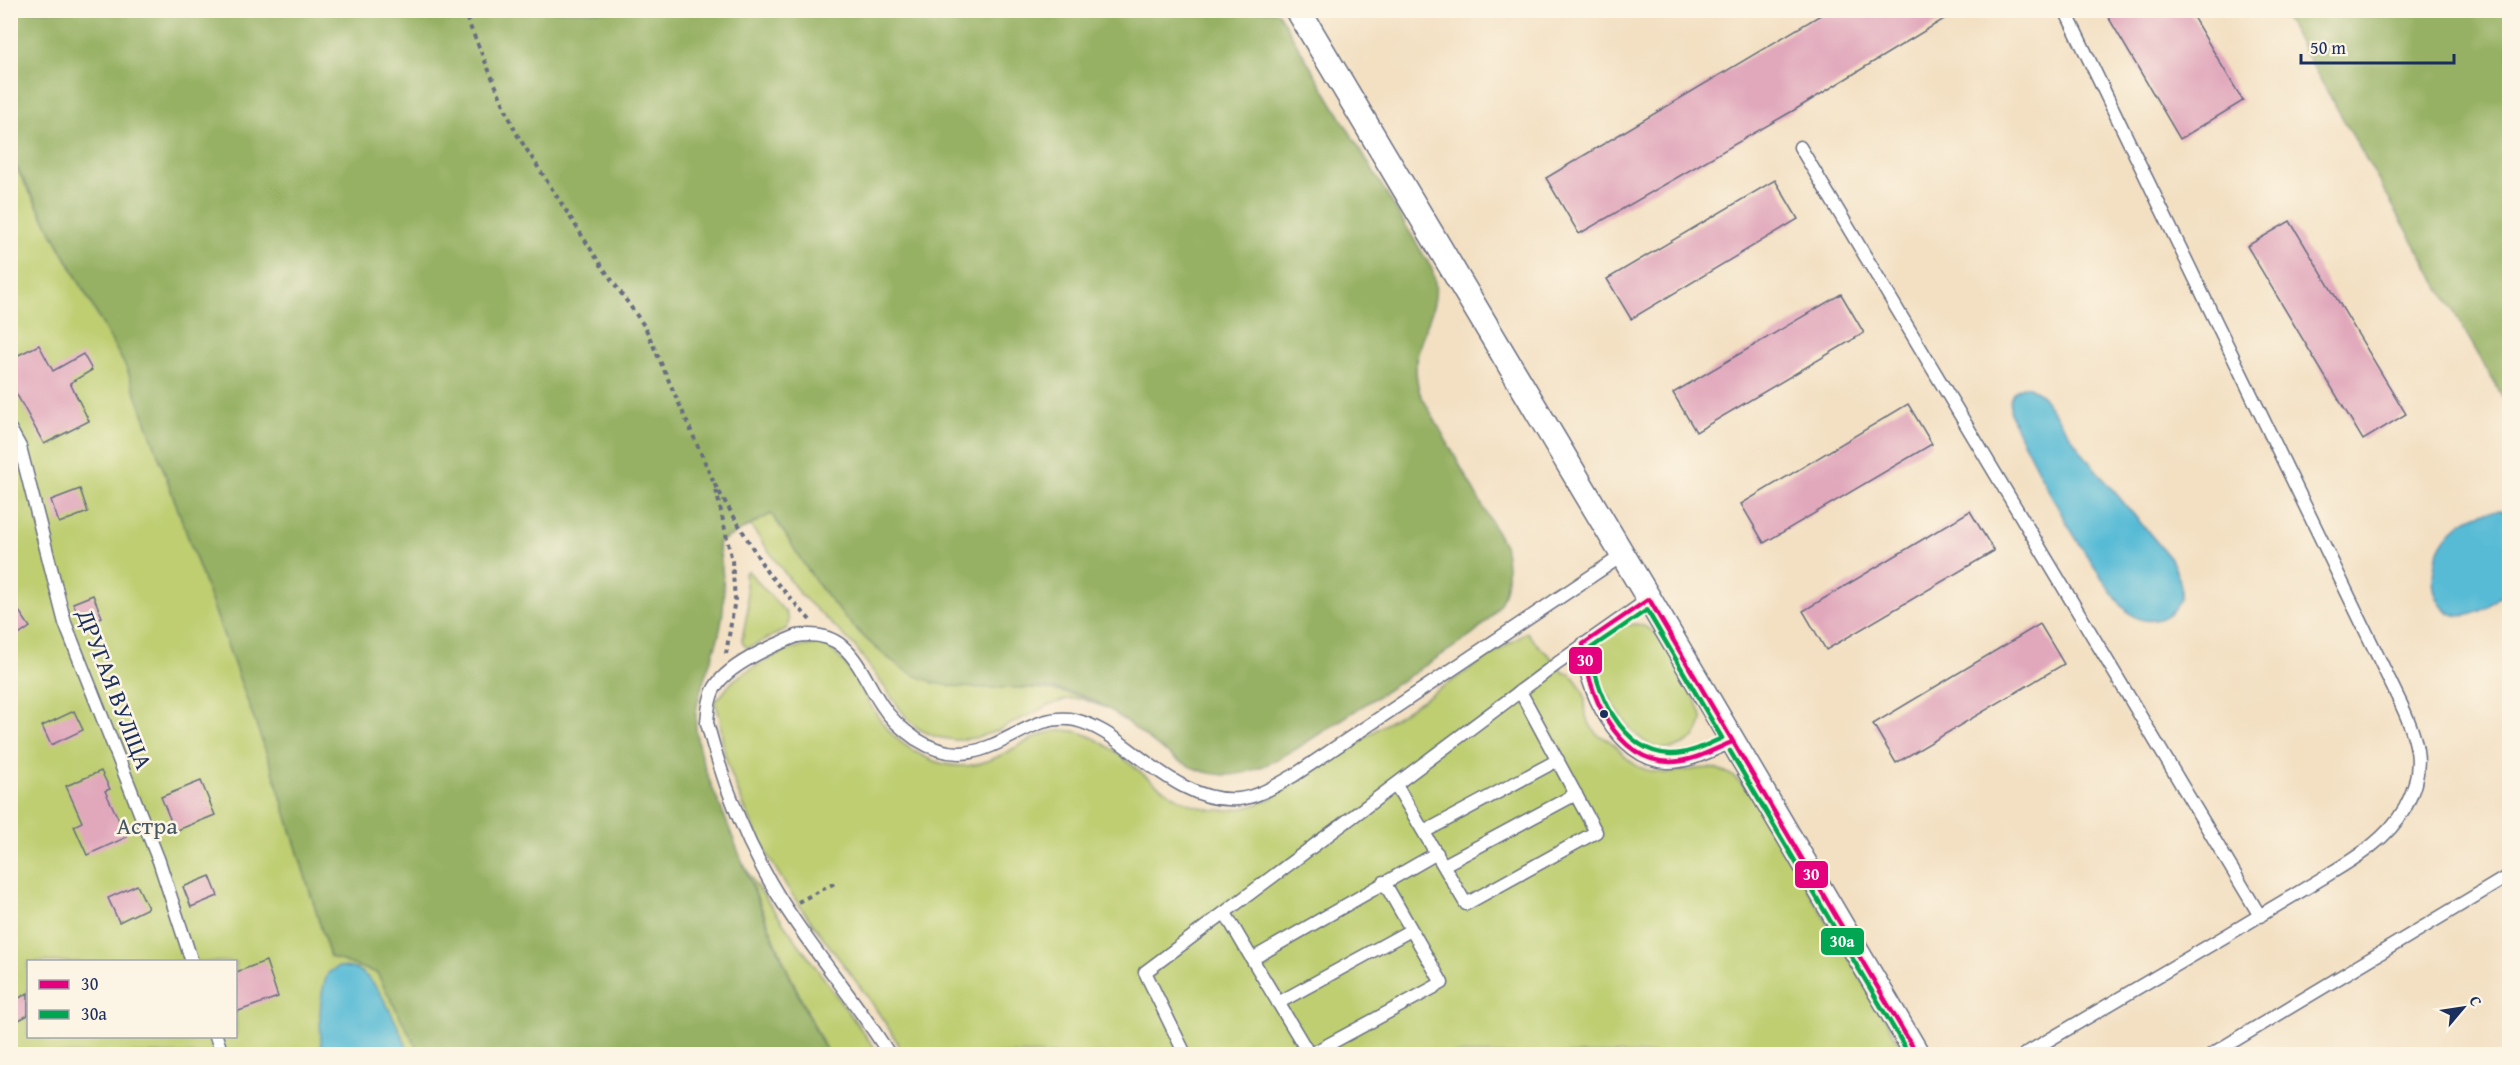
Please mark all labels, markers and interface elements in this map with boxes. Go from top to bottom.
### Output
scale bar [2301,27,2454,65]
text: 50 m [2310,34,2346,61]
street label: ДРУГАЯ ВУЛІЦА [68,603,162,775]
line badge: 30 [1568,646,1603,675]
text: 30 [1577,648,1593,672]
unlabelled marker [1598,708,1610,720]
park label: Астра [116,808,178,843]
line badge: 30 [1794,860,1829,889]
text: 30 [1803,862,1819,886]
line badge: 30а [1820,927,1865,956]
text: 30а [1830,929,1855,953]
legend [27,960,237,1038]
text: 30 [81,970,99,997]
north arrow [2433,978,2493,1038]
text: С [2463,991,2489,1011]
text: 30а [81,1000,107,1027]

